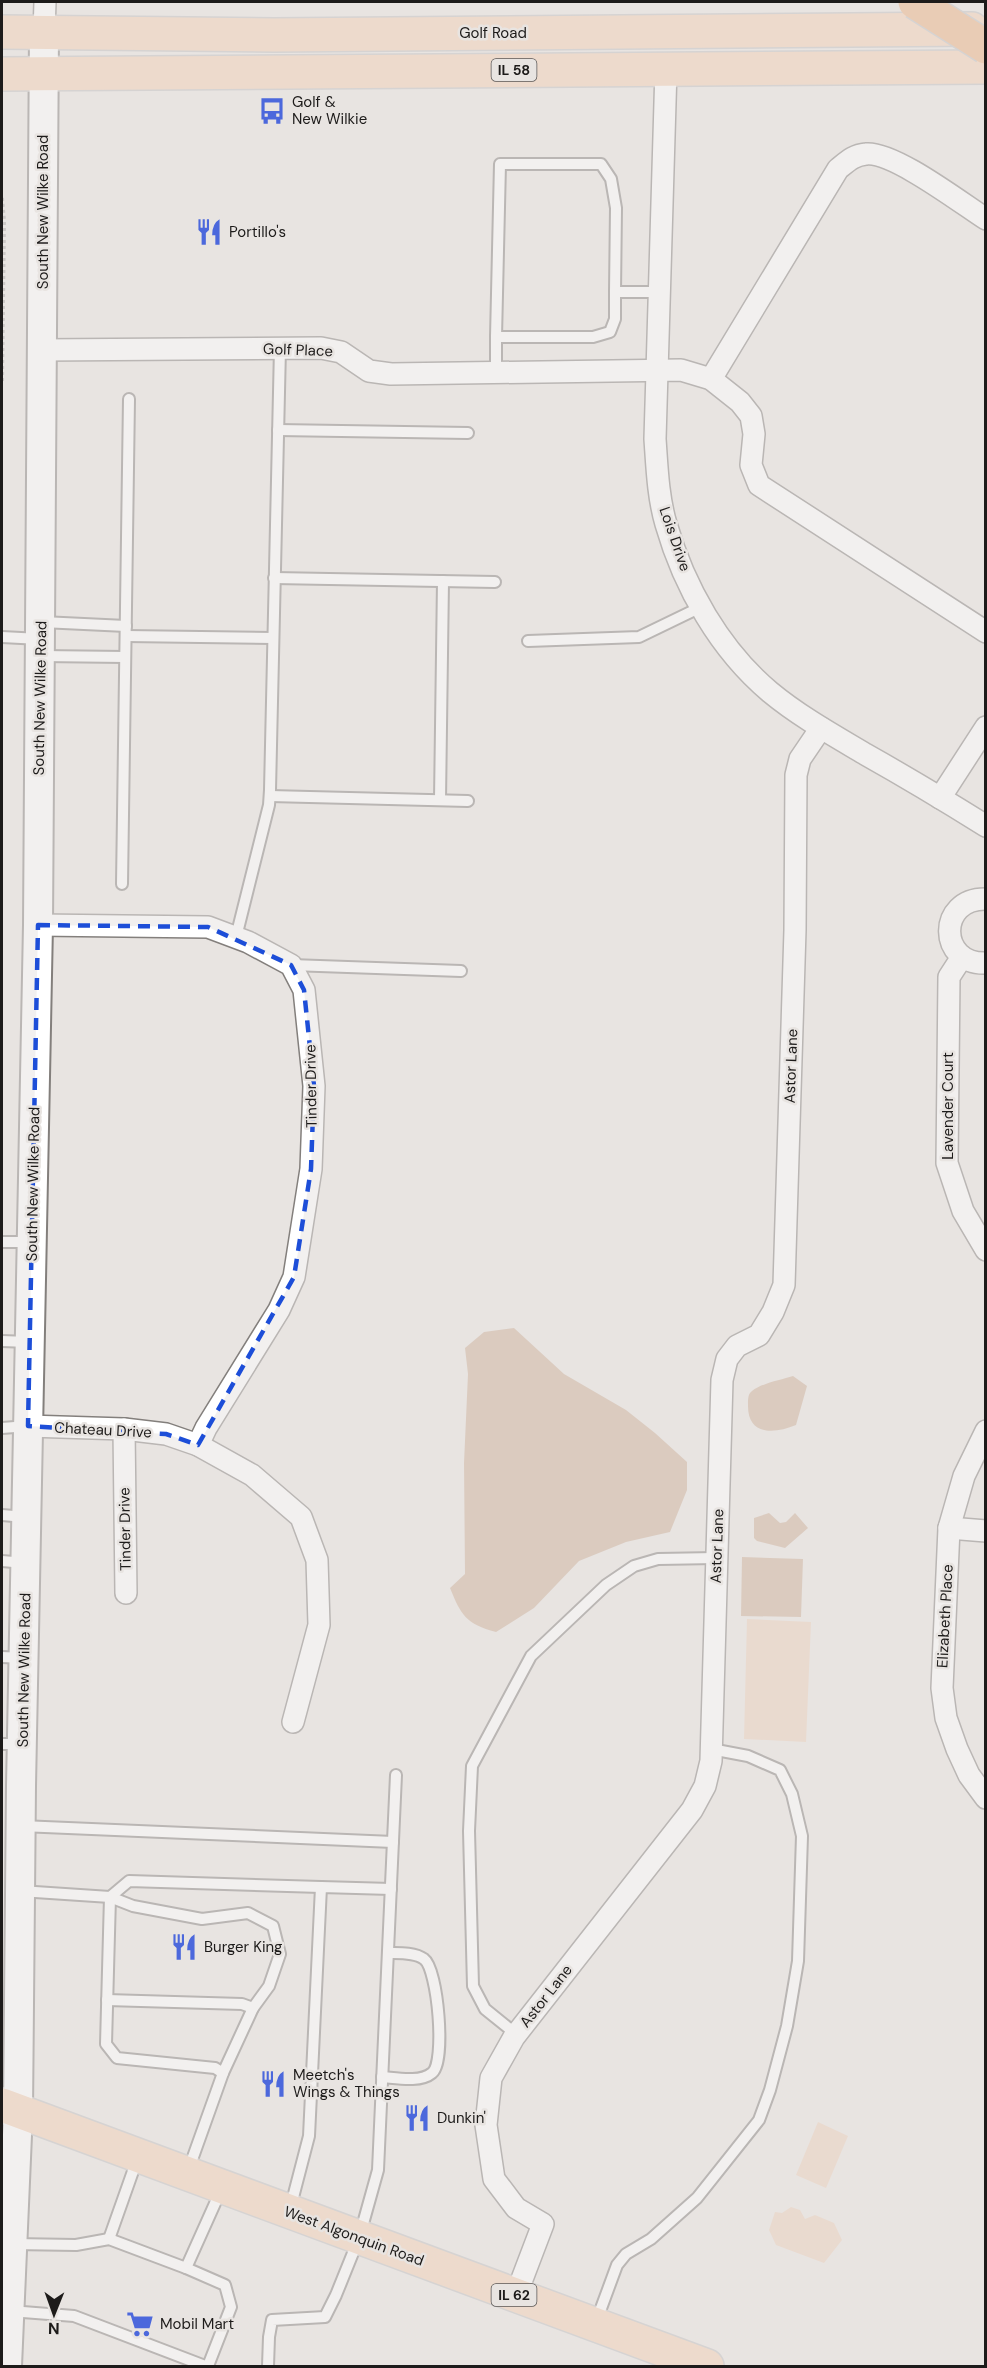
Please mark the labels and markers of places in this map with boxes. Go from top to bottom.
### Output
place label: Golf & New Wilkie [292,92,367,129]
bus stop icon: Golf & New Wilkie [257,96,287,126]
restaurant icon: Portillo's [194,217,224,247]
place label: Portillo's [229,222,286,242]
restaurant icon: Burger King [169,1932,199,1962]
place label: Burger King [204,1937,282,1957]
place label: Meetch's Wings & Things [293,2065,400,2102]
restaurant icon: Meetch's Wings & Things [258,2069,288,2099]
restaurant icon: Dunkin' [402,2103,432,2133]
place label: Dunkin' [437,2108,486,2128]
supermarket icon: Mobil Mart [125,2309,155,2339]
place label: Mobil Mart [160,2314,234,2334]

